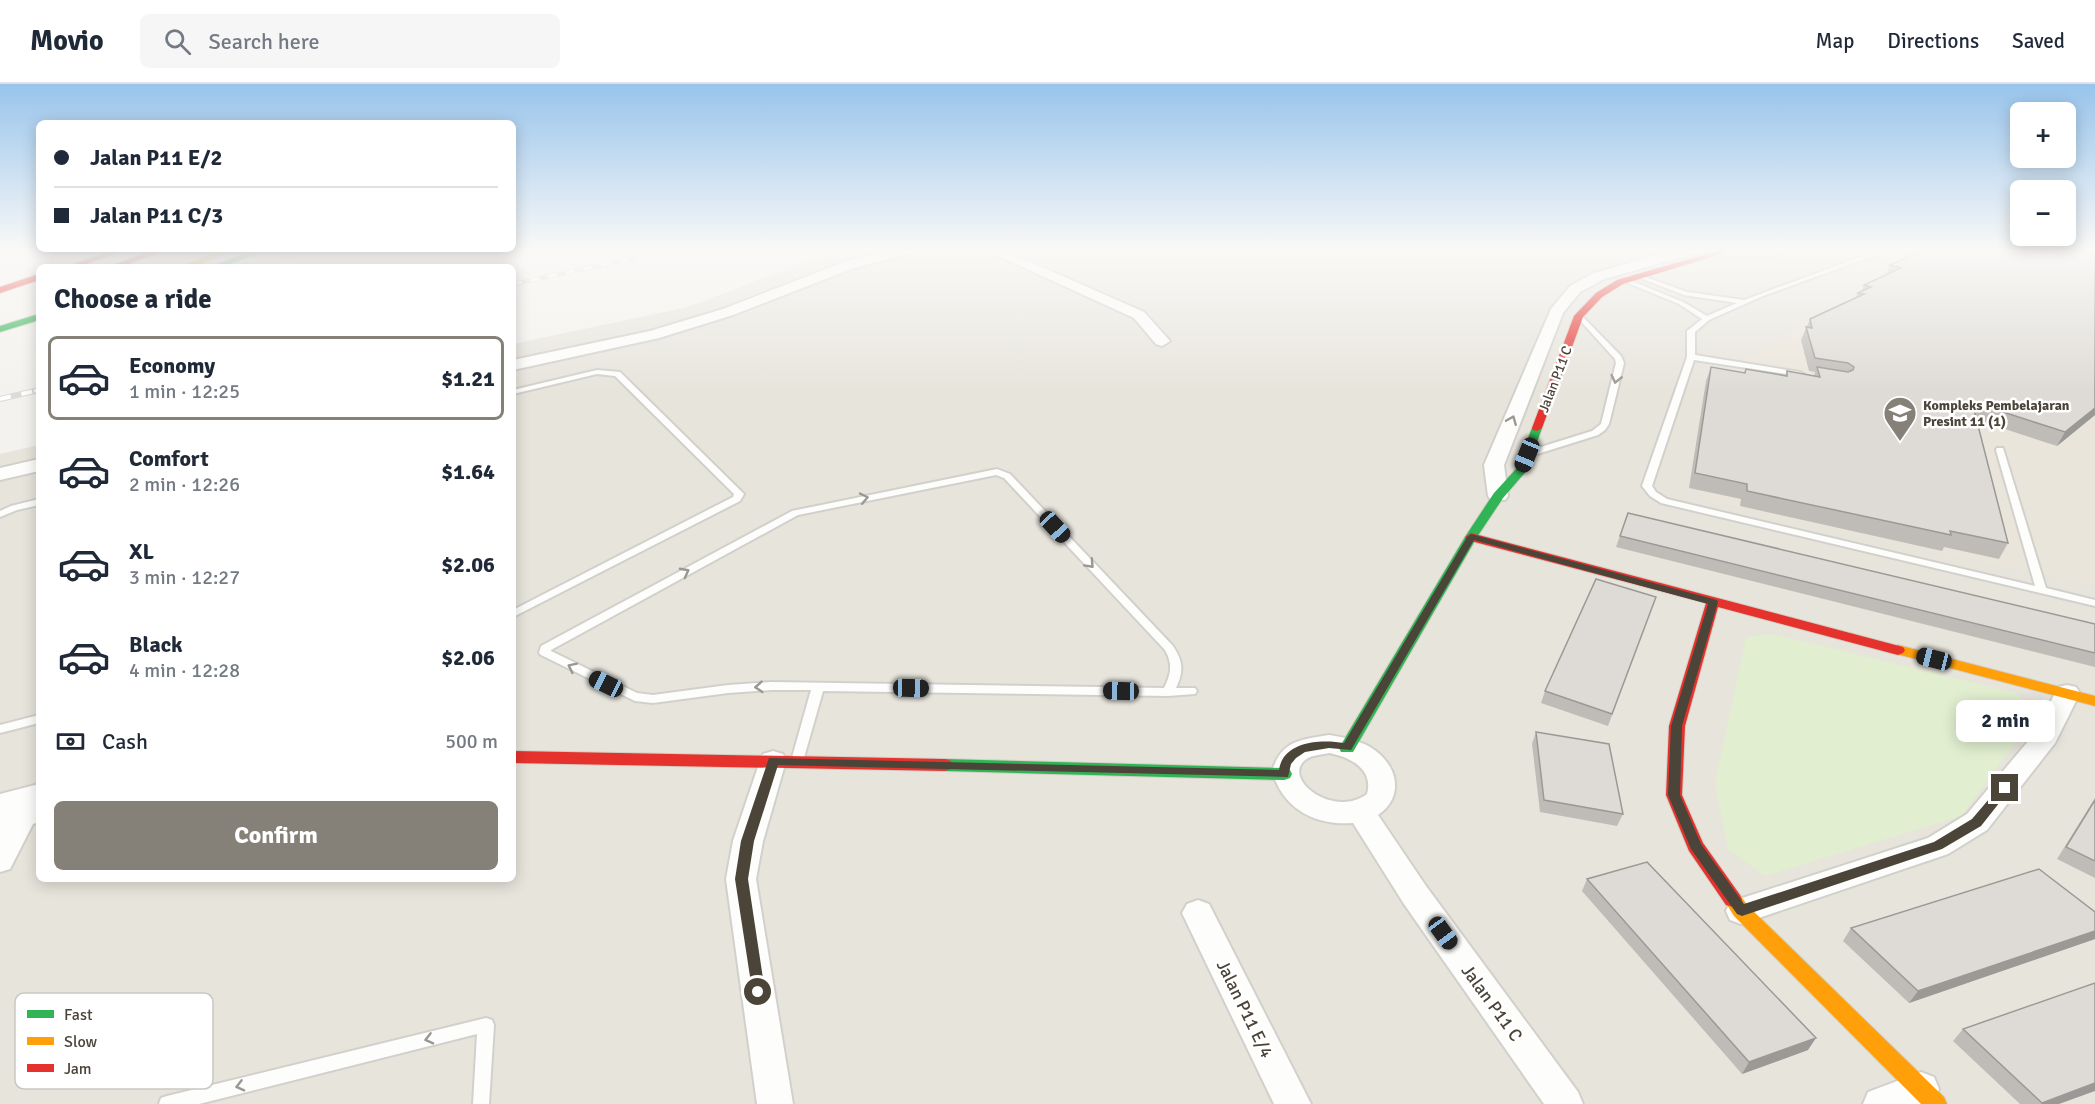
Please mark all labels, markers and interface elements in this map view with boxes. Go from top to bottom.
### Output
search box [140,14,560,68]
text: Movio [30,24,104,58]
icon: search [161,25,194,58]
text: Search here [209,28,320,55]
text: Map [1816,28,1854,54]
text: Directions [1887,28,1979,54]
text: Saved [2012,28,2065,54]
map controls [2010,102,2076,246]
button: + [2010,102,2076,168]
text: Jalan P11 E/2 [90,144,222,171]
button: − [2010,180,2076,246]
text: Jalan P11 C/3 [90,202,223,229]
text: Choose a ride [54,283,212,316]
street label: Jalan P11 C [1535,344,1576,415]
icon: car [57,351,111,405]
text: Economy [129,352,215,379]
text: $1.21 [441,365,495,392]
one-way arrow [1610,374,1623,384]
text: 1 min · 12:25 [129,379,240,404]
school or university icon: Kompleks Pembelajaran Presint 11 (1) [1882,395,1918,442]
place label: Kompleks Pembelajaran Presint 11 (1) [1923,397,2070,430]
one-way arrow [1505,415,1517,426]
car [1512,435,1542,475]
icon: car [57,444,111,498]
text: Comfort [129,445,209,472]
text: $1.64 [441,458,495,485]
text: 2 min · 12:26 [129,472,240,497]
one-way arrow [859,492,869,505]
car [1036,508,1074,546]
icon: car [57,537,111,591]
text: XL [129,538,154,565]
text: $2.06 [441,551,495,578]
one-way arrow [1083,558,1094,568]
text: 3 min · 12:27 [129,565,240,590]
one-way arrow [679,568,690,579]
icon: car [57,630,111,684]
text: Black [129,631,183,658]
text: $2.06 [441,644,495,671]
car [1914,646,1954,672]
text: 4 min · 12:28 [129,658,240,683]
one-way arrow [567,663,578,675]
car [586,668,626,700]
car [893,679,929,697]
one-way arrow [755,680,764,693]
car [1103,682,1139,700]
callout: 2 min [1956,701,2054,743]
text: 2 min [1981,708,2030,733]
icon: cash [54,725,87,758]
text: Cash [102,728,148,755]
text: 500 m [445,729,498,754]
route end [1991,774,2018,801]
button: Confirm [54,801,498,870]
car [1425,913,1461,953]
street label: Jalan P11 E/4 [1212,957,1278,1062]
street label: Jalan P11 C [1457,960,1527,1046]
route start [744,978,771,1005]
legend [15,993,213,1089]
text: Fast [64,1005,93,1025]
one-way arrow [424,1031,434,1044]
text: Slow [64,1032,98,1052]
text: Jam [64,1059,92,1079]
one-way arrow [235,1078,245,1091]

